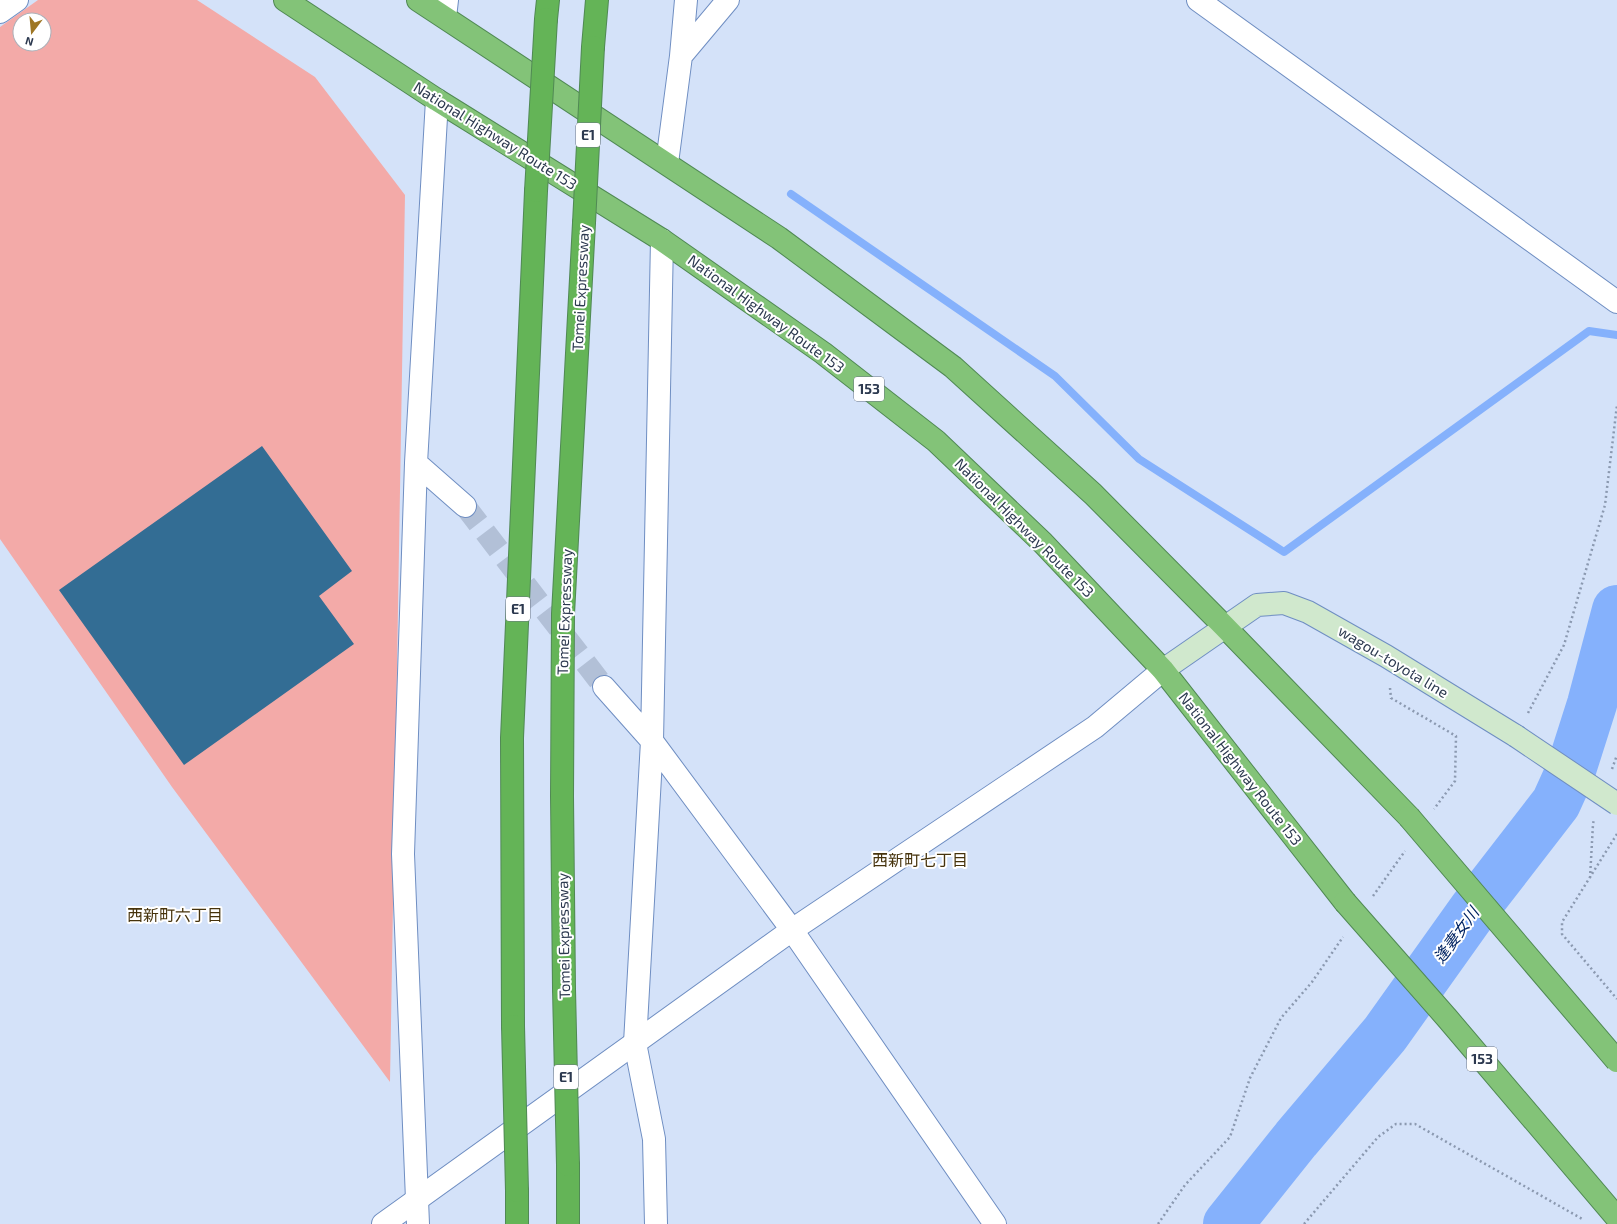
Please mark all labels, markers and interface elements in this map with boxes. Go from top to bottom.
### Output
north arrow [12,12,52,52]
text: N [23,35,35,49]
street label: National Highway Route 153 [411,77,581,193]
road number: E1 [576,123,600,147]
street label: Tomei Expressway [568,224,592,352]
street label: National Highway Route 153 [685,250,848,376]
road number: 153 [854,377,884,401]
street label: National Highway Route 153 [951,454,1098,601]
street label: Tomei Expressway [553,548,575,675]
road number: E1 [506,597,530,621]
street label: wagou-toyota line [1335,621,1452,701]
street label: National Highway Route 153 [1175,688,1306,848]
district label: 西新町七丁目 [872,850,968,869]
street label: Tomei Expressway [553,873,573,999]
water label: 逢妻女川 [1429,902,1483,966]
district label: 西新町六丁目 [127,905,223,924]
road number: 153 [1467,1047,1497,1071]
road number: E1 [554,1065,578,1089]

